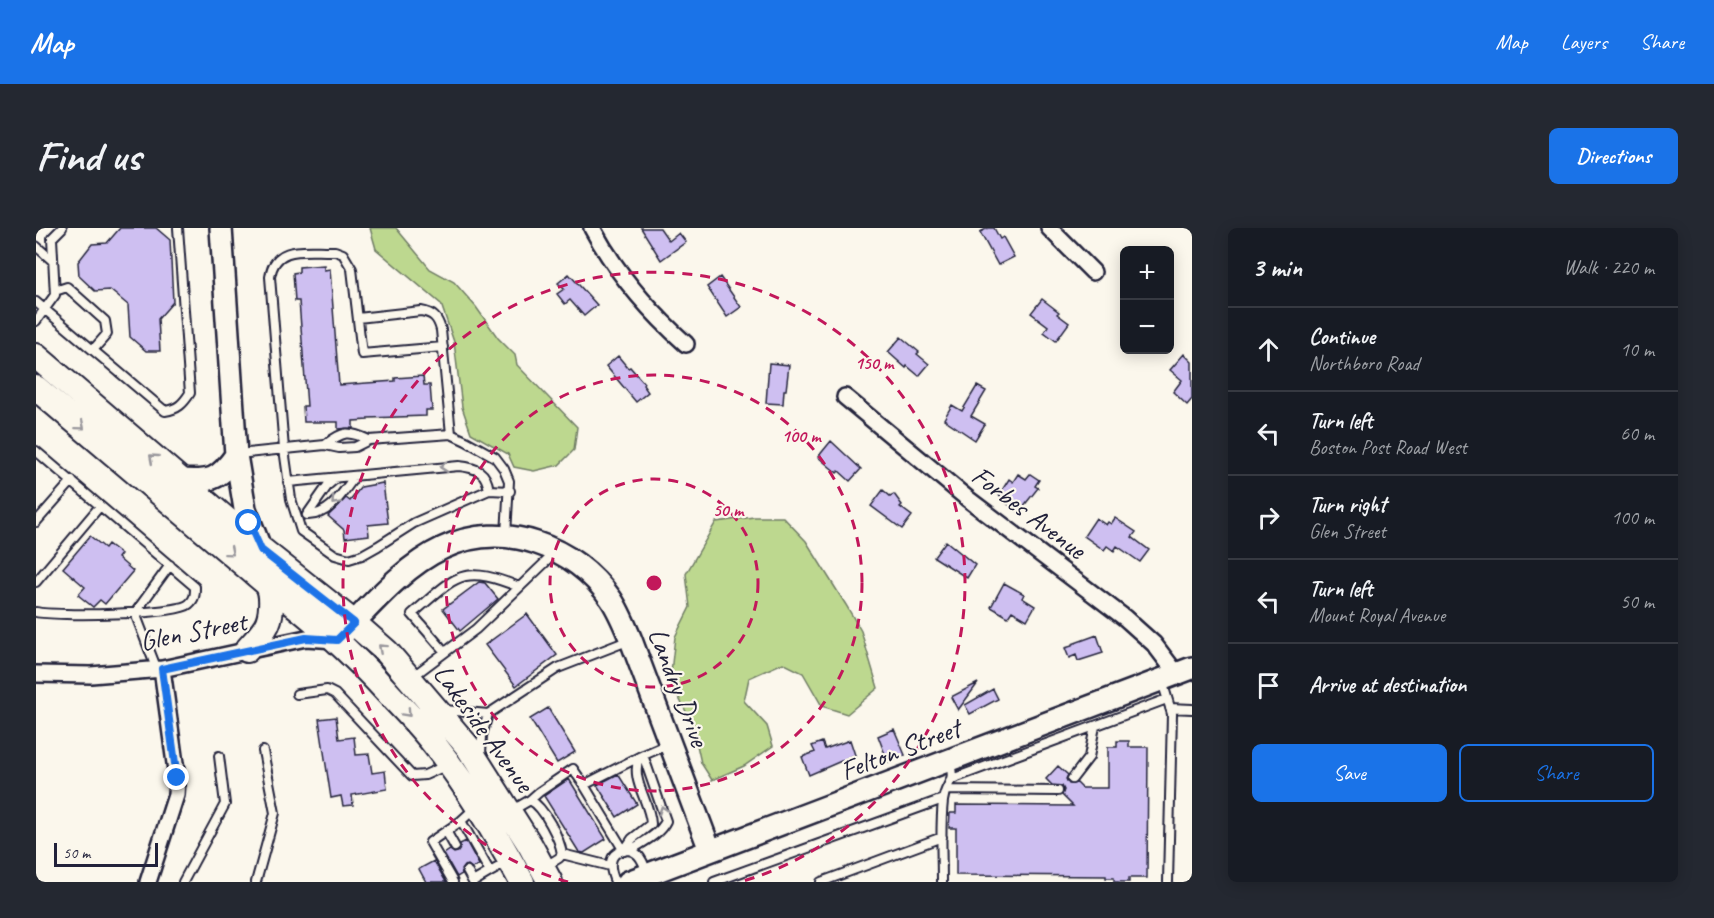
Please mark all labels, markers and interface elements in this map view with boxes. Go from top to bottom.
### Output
text: Map [30,25,73,60]
text: Map [1495,29,1528,55]
text: Layers [1561,29,1607,55]
text: Share [1640,29,1684,55]
button: Directions [1549,128,1678,184]
text: Find us [36,130,141,183]
map controls [1120,246,1174,354]
button: + [1120,246,1174,300]
text: 3 min [1252,251,1302,284]
text: Walk · 220 m [1564,255,1654,280]
button: − [1120,300,1174,354]
text: Continue [1309,323,1375,351]
icon: ahead [1252,333,1285,366]
text: 10 m [1620,337,1654,362]
text: Northboro Road [1309,351,1419,376]
text: 150 m [855,352,895,374]
text: Turn left [1309,407,1373,435]
icon: left [1252,417,1285,450]
one-way arrow [74,418,85,429]
text: 60 m [1620,421,1654,446]
text: 100 m [782,425,822,447]
text: Boston Post Road West [1309,435,1467,460]
one-way arrow [149,454,160,465]
street label: Forbes Avenue [965,458,1095,567]
one-way arrow [440,460,449,473]
text: Turn right [1309,491,1386,519]
one-way arrow [331,494,342,505]
text: 50 m [713,499,745,521]
icon: right [1252,501,1285,534]
text: 100 m [1611,505,1654,530]
route start [235,509,261,535]
text: Glen Street [1309,519,1386,544]
one-way arrow [223,544,234,555]
centre of rings [644,573,664,593]
text: Turn left [1309,575,1373,603]
icon: left [1252,585,1285,618]
text: 50 m [1620,589,1654,614]
street label: Glen Street [137,603,252,658]
text: Mount Royal Avenue [1309,603,1445,628]
street label: Landry Drive [640,623,718,753]
one-way arrow [378,644,389,655]
street label: Lakeside Avenue [426,657,543,800]
icon: arrive [1252,669,1285,702]
text: Arrive at destination [1309,671,1466,699]
one-way arrow [400,706,411,716]
street label: Felton Street [835,709,969,788]
button: Save [1252,744,1447,802]
button: Share [1459,744,1654,802]
route end [163,764,189,790]
one-way arrow [657,805,670,816]
scale bar [54,840,158,868]
text: 50 m [63,843,90,863]

